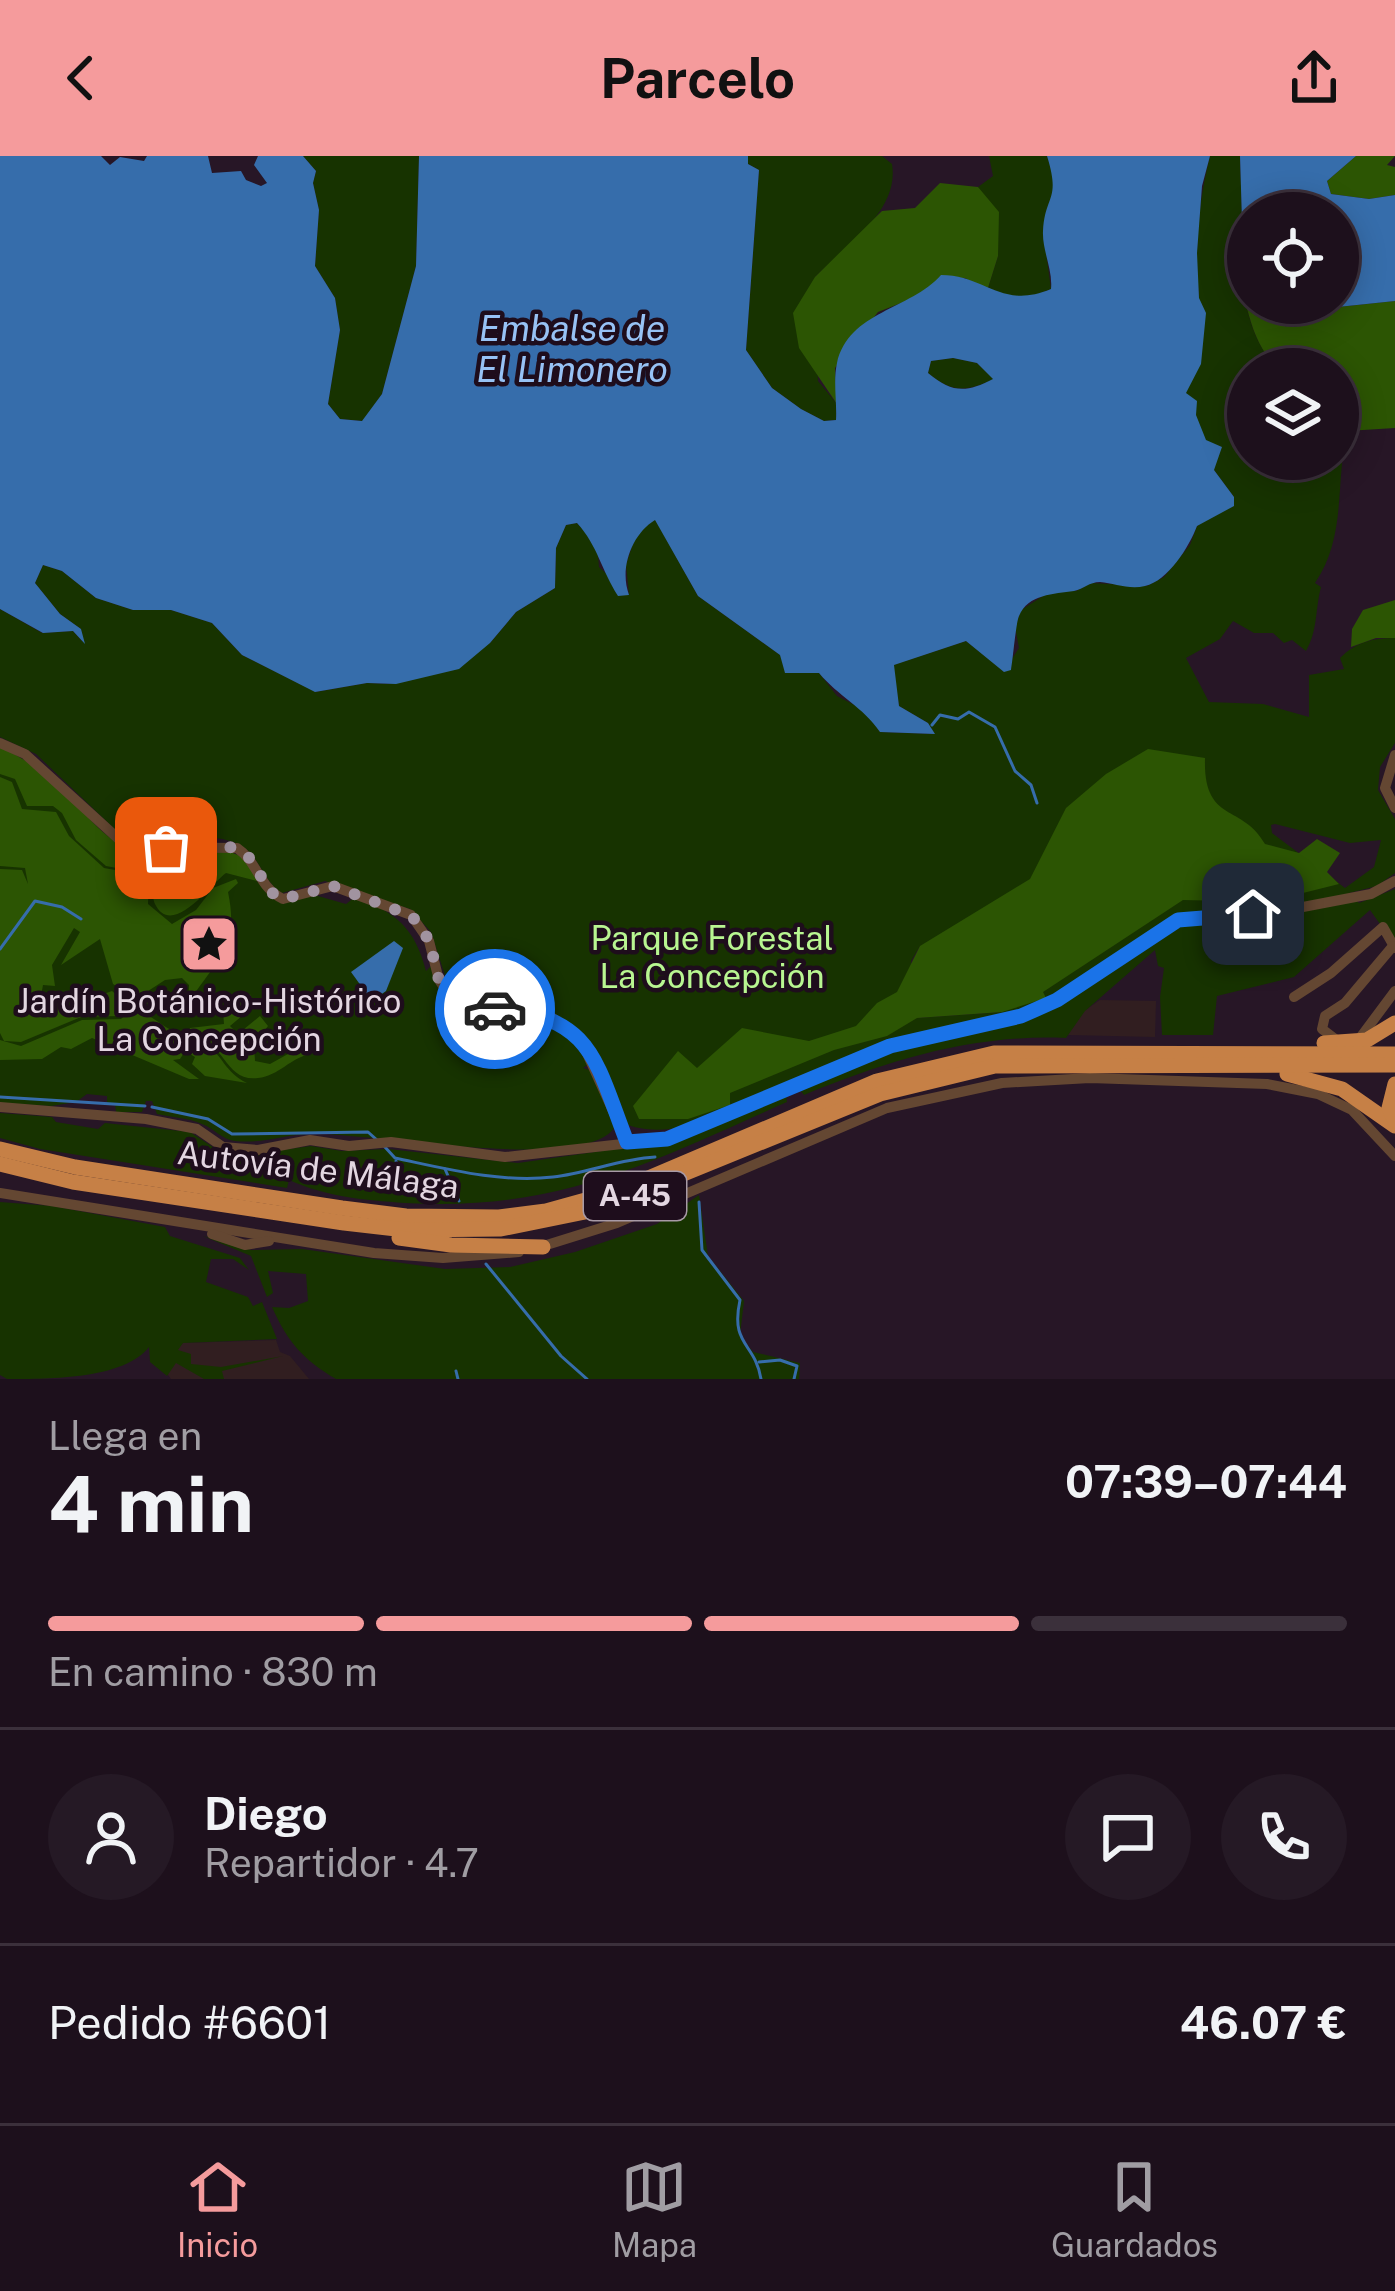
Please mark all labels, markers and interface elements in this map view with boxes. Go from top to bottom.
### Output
icon: back [48,45,114,111]
icon: share [1281,45,1347,111]
text: Parcelo [600,47,795,110]
map controls [1227,192,1359,480]
button: locate [1227,192,1359,324]
water label: Embalse de El Limonero [476,307,668,390]
button: layers [1227,348,1359,480]
pin [115,797,217,899]
icon: bag [133,815,199,881]
pin [1202,863,1304,965]
icon: home [1220,881,1286,947]
place icon: Jardín Botánico-Histórico La Concepción [178,913,240,975]
park label: Parque Forestal La Concepción [590,919,834,995]
courier [435,949,555,1069]
icon: car [462,976,528,1042]
place label: Jardín Botánico-Histórico La Concepción [17,982,401,1058]
street label: Autovía de Málaga [175,1133,461,1205]
road number: A-45 [584,1172,686,1220]
text: Llega en [48,1413,202,1459]
text: 07:39–07:44 [1065,1455,1347,1508]
text: 4 min [48,1458,254,1550]
text: En camino · 830 m [48,1649,378,1695]
button: person [48,1774,174,1900]
button: chat [1065,1774,1191,1900]
button: phone [1221,1774,1347,1900]
text: Diego [204,1787,328,1840]
text: Repartidor · 4.7 [204,1840,479,1886]
text: Pedido #6601 [48,1996,331,2049]
text: 46.07 € [1180,1996,1347,2049]
tab: Inicio [177,2154,258,2264]
tab: Mapa [612,2154,697,2264]
tab: Guardados [1051,2154,1218,2264]

